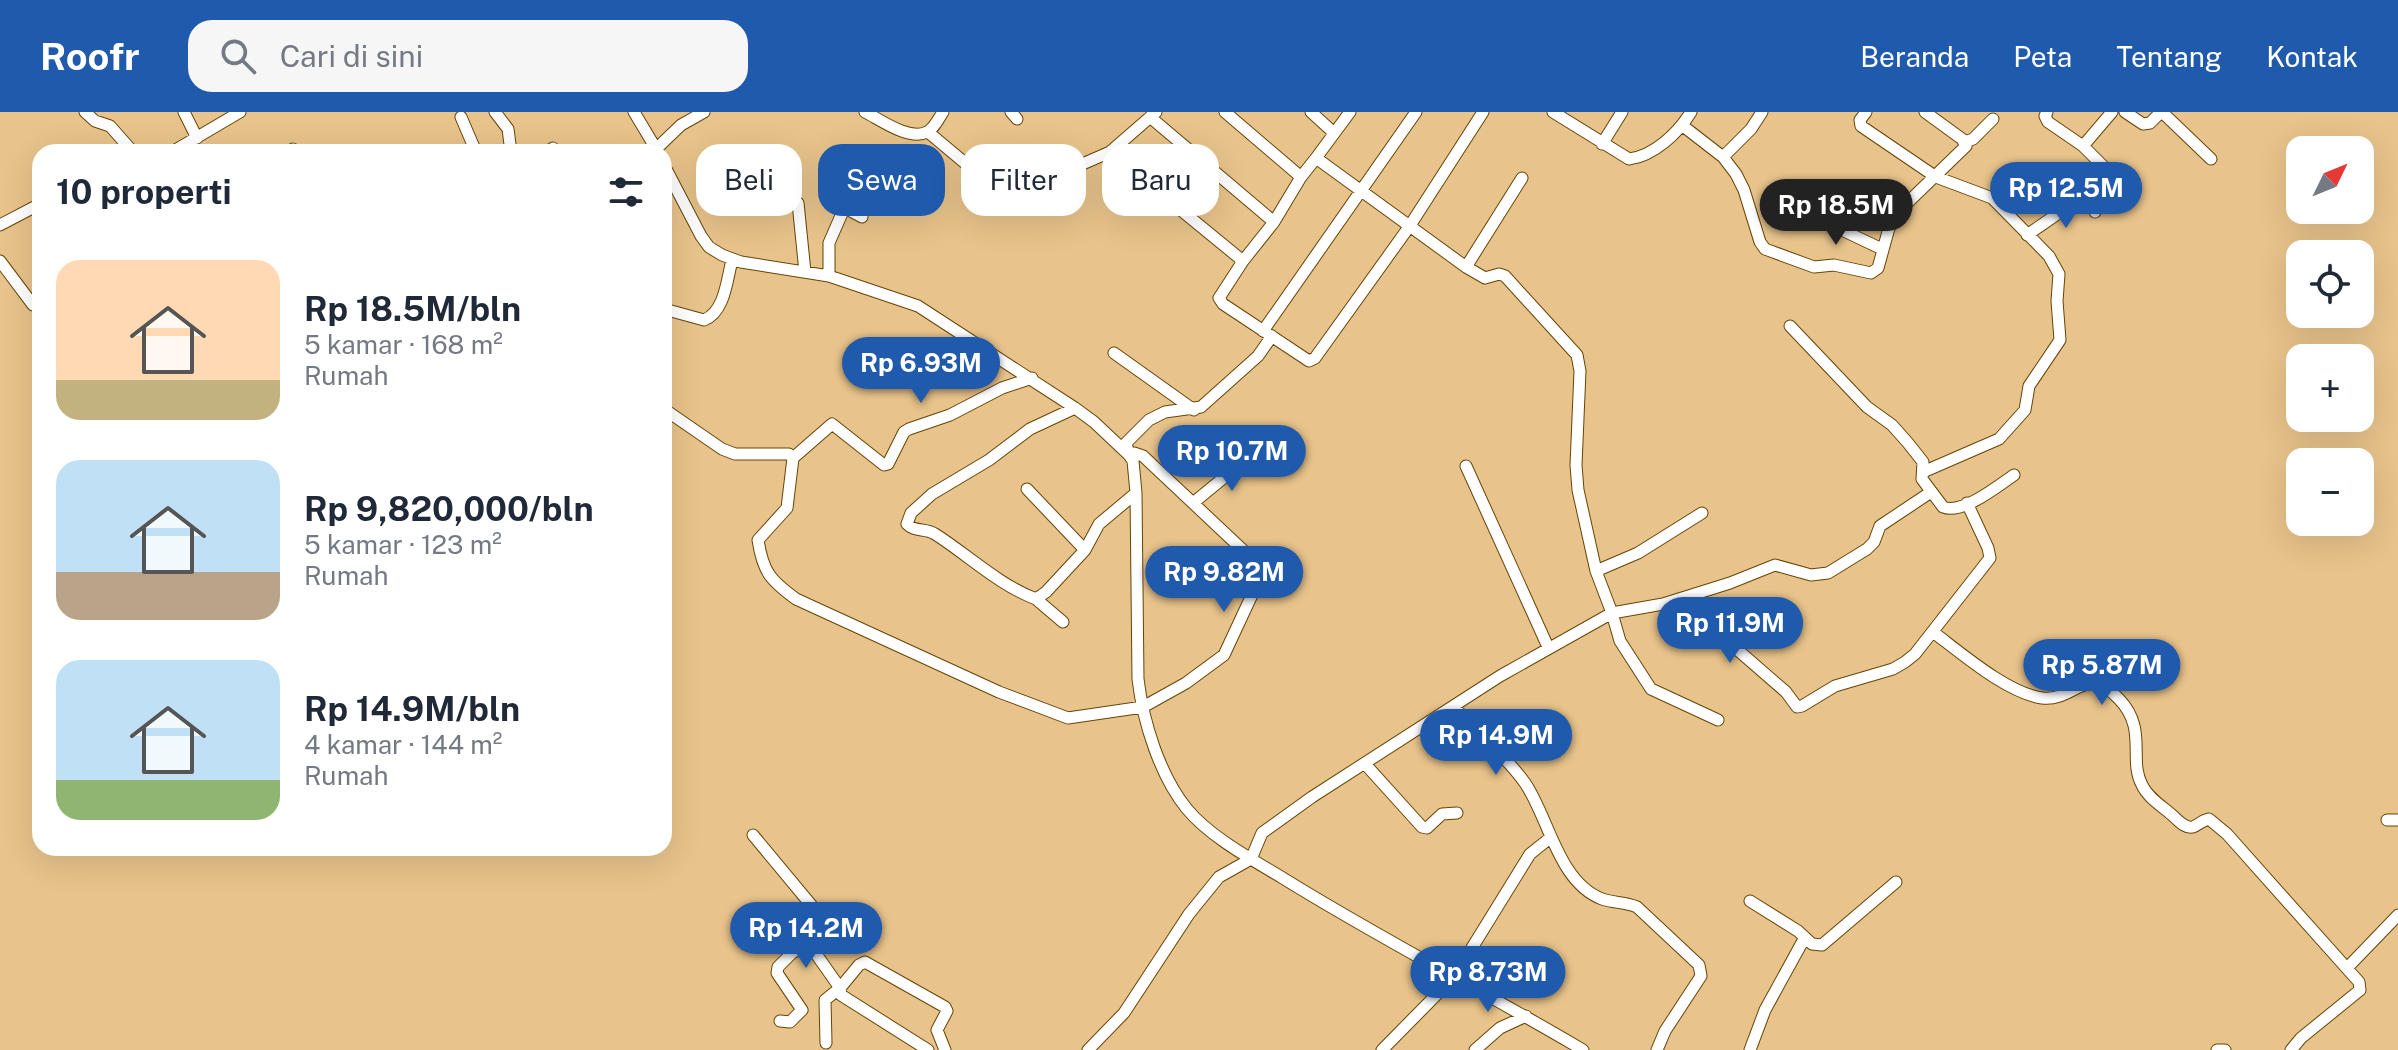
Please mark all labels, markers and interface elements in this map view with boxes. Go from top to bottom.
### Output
search box [188,20,748,92]
text: Roofr [40,34,140,79]
icon: search [216,34,260,78]
text: Cari di sini [280,38,423,74]
text: Beranda [1860,40,1969,73]
text: Peta [2013,40,2072,73]
text: Tentang [2116,40,2222,73]
text: Kontak [2266,40,2358,73]
north arrow [2286,136,2374,224]
map controls [2286,136,2374,536]
chip: Beli [696,144,802,216]
chip: Sewa [818,144,945,216]
chip: Filter [961,144,1086,216]
chip: Baru [1102,144,1219,216]
pin: Rp 12.5M [1983,162,2149,230]
icon: filters [604,170,648,214]
text: 10 properti [56,172,232,212]
text: Rp 12.5M [2008,172,2124,203]
pin: Rp 18.5M [1753,179,1919,247]
text: Rp 18.5M [1778,189,1894,220]
button: locate [2286,240,2374,328]
text: Rp 18.5M/bln [304,289,521,329]
icon: home [120,292,216,388]
text: 5 kamar · 168 m² [304,329,503,360]
pin: Rp 6.93M [838,337,1004,405]
button: + [2286,344,2374,432]
text: Rp 6.93M [860,347,982,378]
text: Rumah [304,360,388,391]
pin: Rp 10.7M [1149,425,1315,493]
text: Rp 10.7M [1176,435,1288,466]
button: − [2286,448,2374,536]
text: Rp 9,820,000/bln [304,489,594,529]
icon: home [120,492,216,588]
text: 5 kamar · 123 m² [304,529,502,560]
pin: Rp 9.82M [1141,546,1307,614]
text: Rp 9.82M [1163,556,1285,587]
text: Rumah [304,560,388,591]
pin: Rp 11.9M [1647,597,1813,665]
text: Rp 11.9M [1675,607,1785,638]
pin: Rp 5.87M [2019,639,2185,707]
text: Rp 5.87M [2041,649,2163,680]
text: Rp 14.9M/bln [304,689,520,729]
icon: home [120,692,216,788]
pin: Rp 14.9M [1413,709,1579,777]
text: Rp 14.9M [1438,719,1554,750]
text: 4 kamar · 144 m² [304,729,502,760]
text: Rumah [304,760,388,791]
pin: Rp 14.2M [723,902,889,970]
text: Rp 14.2M [748,912,864,943]
pin: Rp 8.73M [1405,946,1571,1014]
text: Rp 8.73M [1428,956,1548,987]

